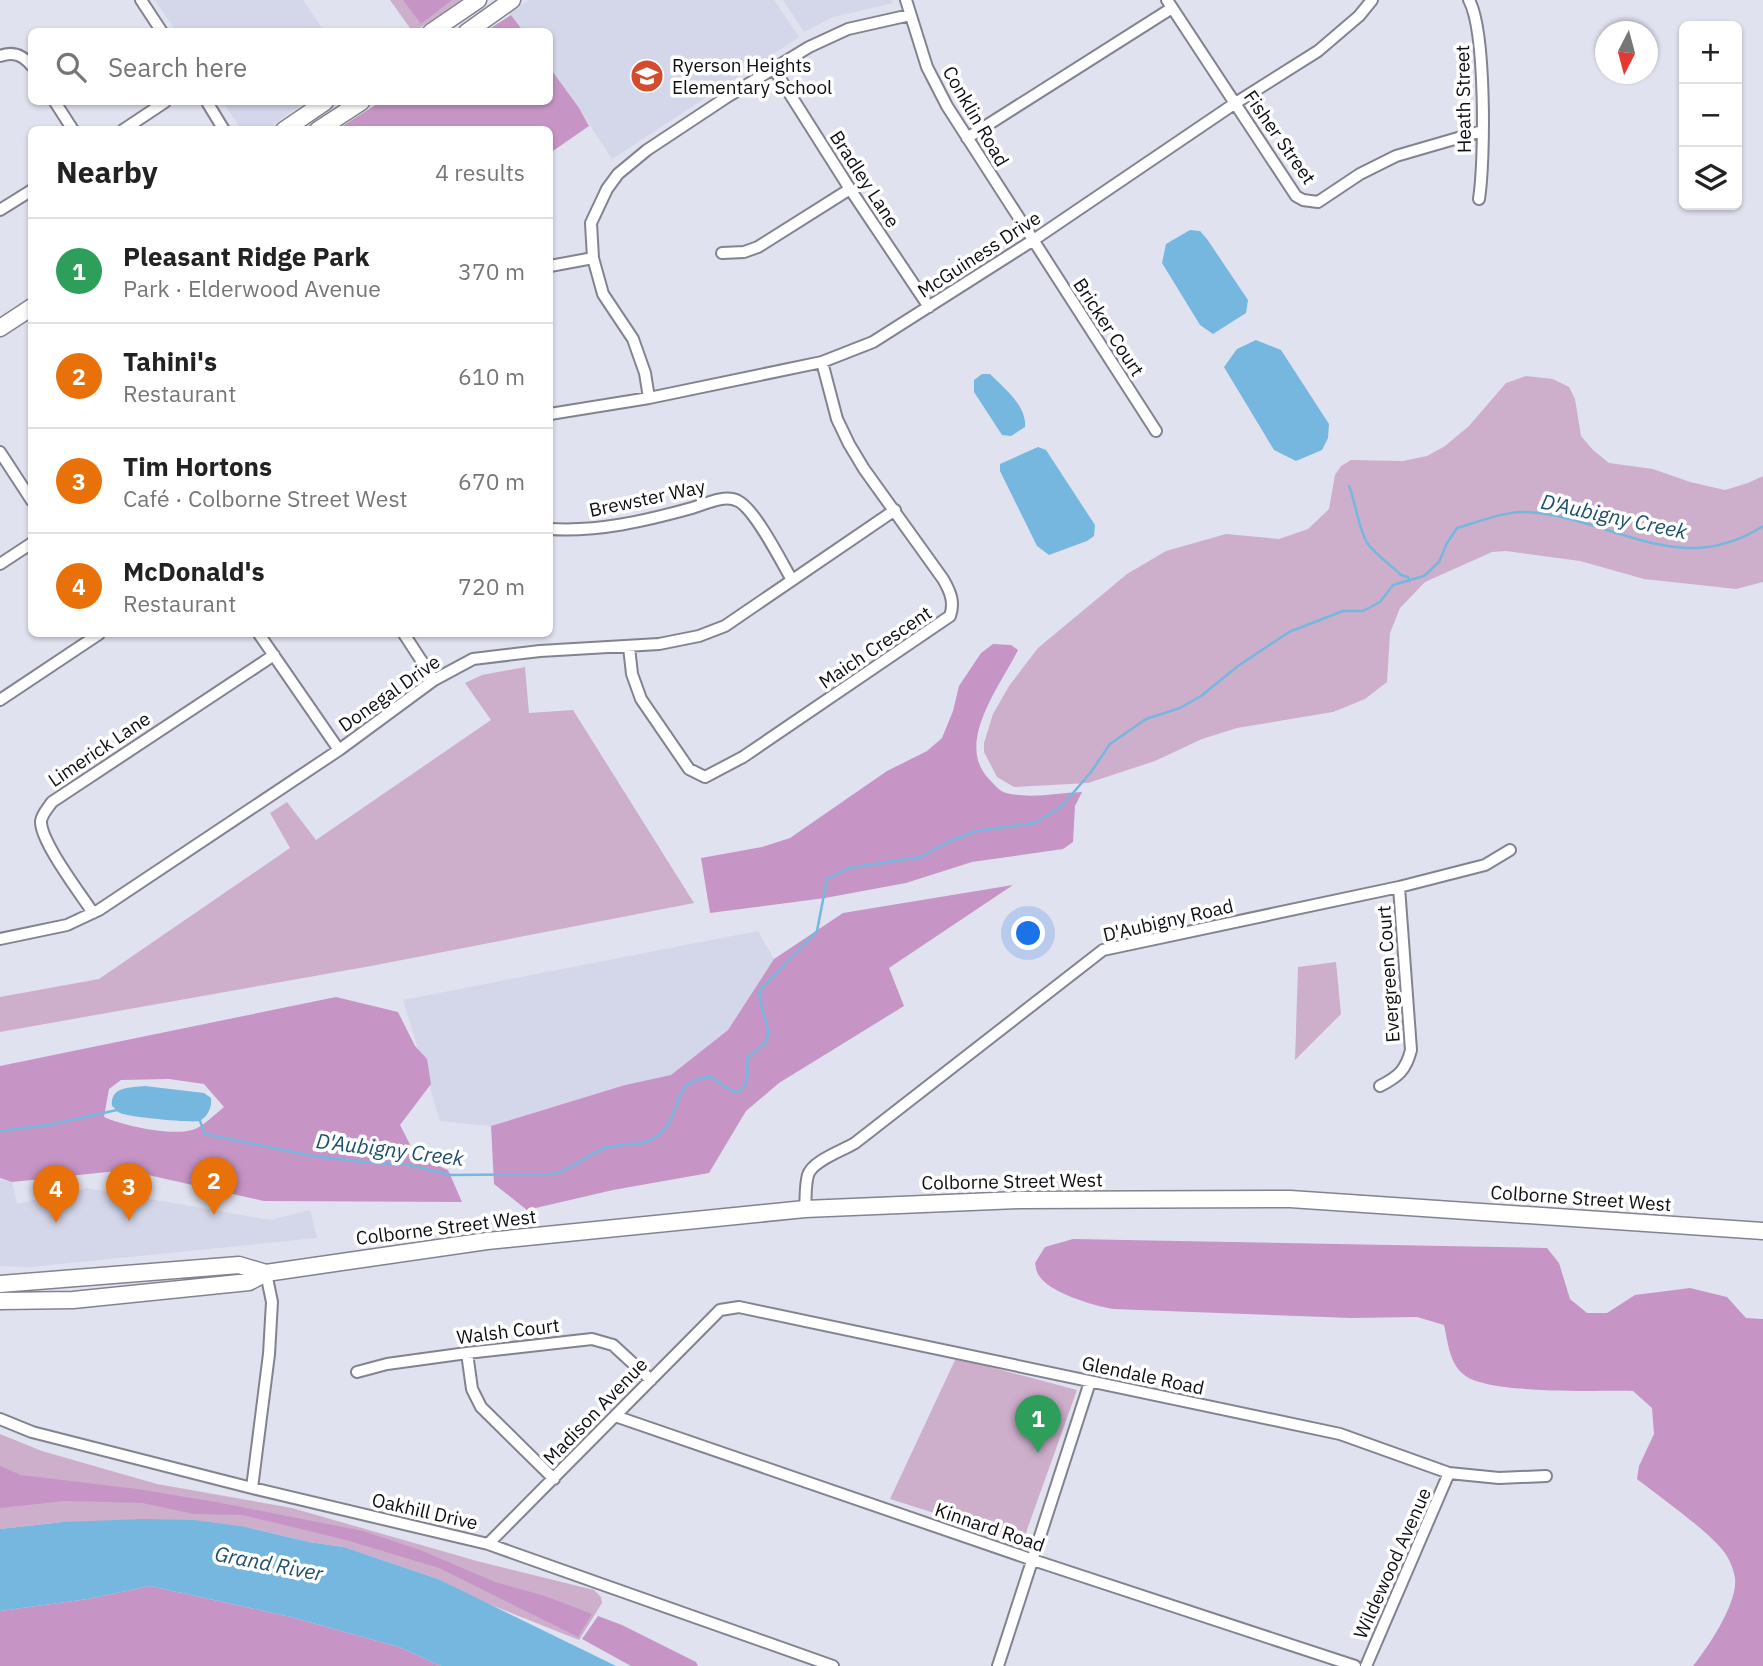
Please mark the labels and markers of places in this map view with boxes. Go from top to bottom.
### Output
place label: Ryerson Heights Elementary School [672,53,832,99]
school or university icon: Ryerson Heights Elementary School [628,57,666,95]
pin: 2 [191,1157,237,1215]
pin: 3 [106,1163,152,1221]
pin: 4 [33,1165,79,1223]
pin: 1 [1015,1395,1061,1453]

